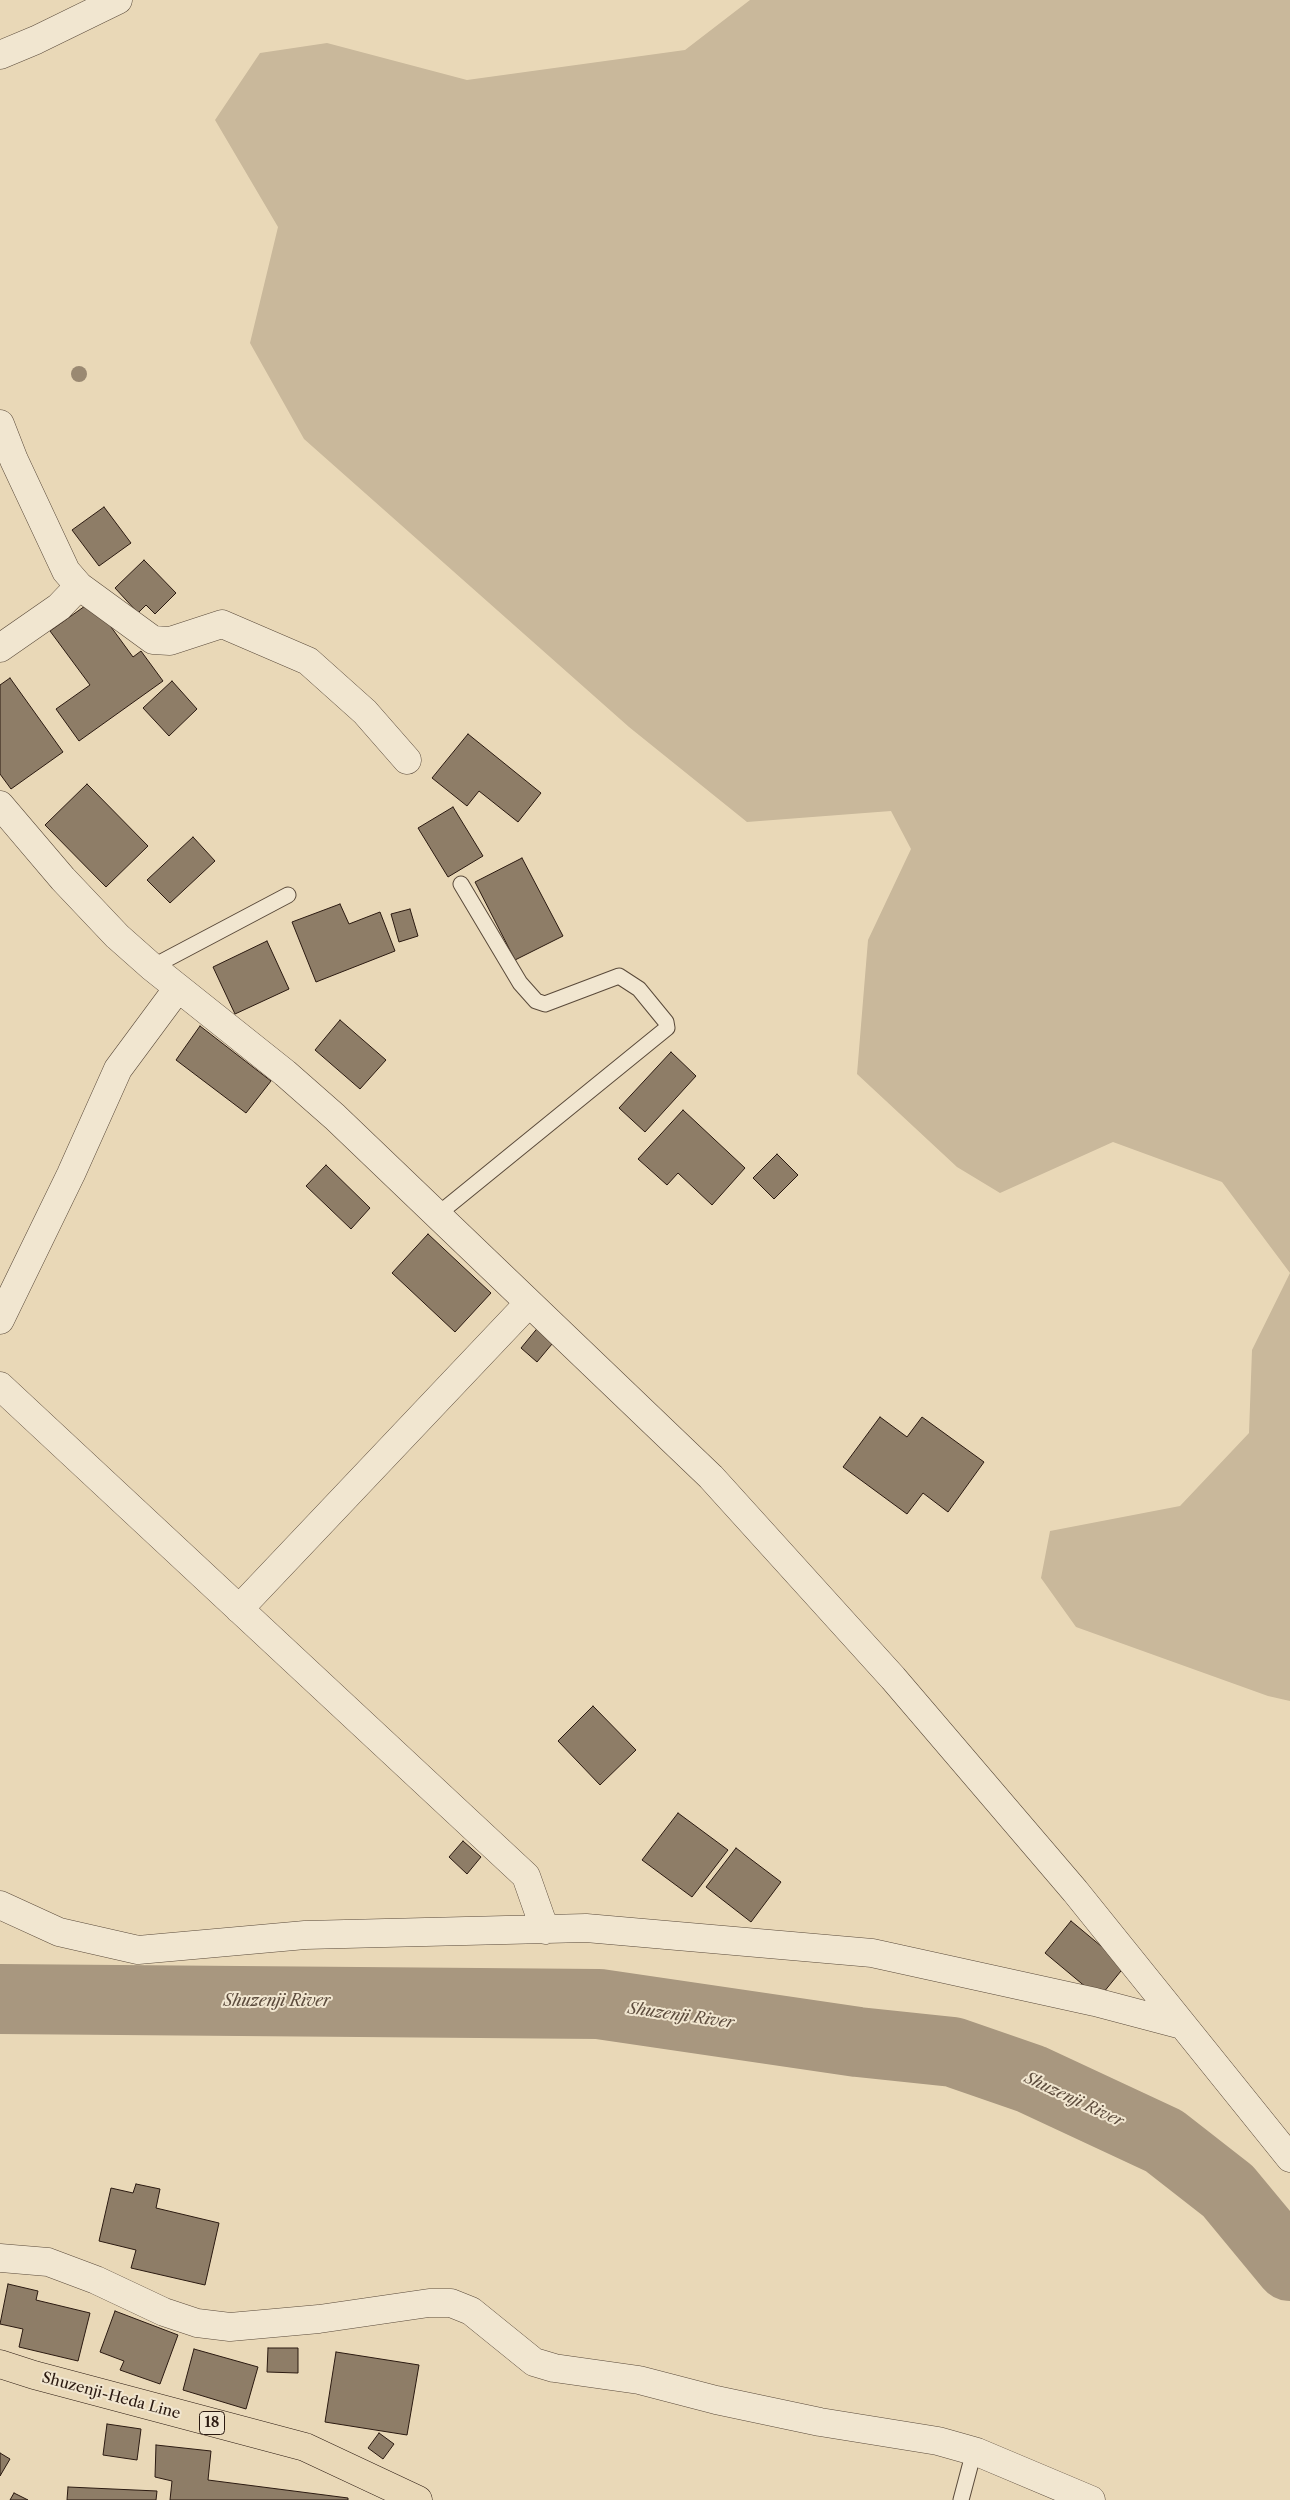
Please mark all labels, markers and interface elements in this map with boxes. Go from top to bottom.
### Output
water label: Shuzenji River [223,1991,331,2011]
water label: Shuzenji River [627,1999,735,2033]
water label: Shuzenji River [1021,2069,1127,2131]
street label: Shuzenji-Heda Line [40,2369,182,2423]
road number: 18 [200,2412,224,2434]

